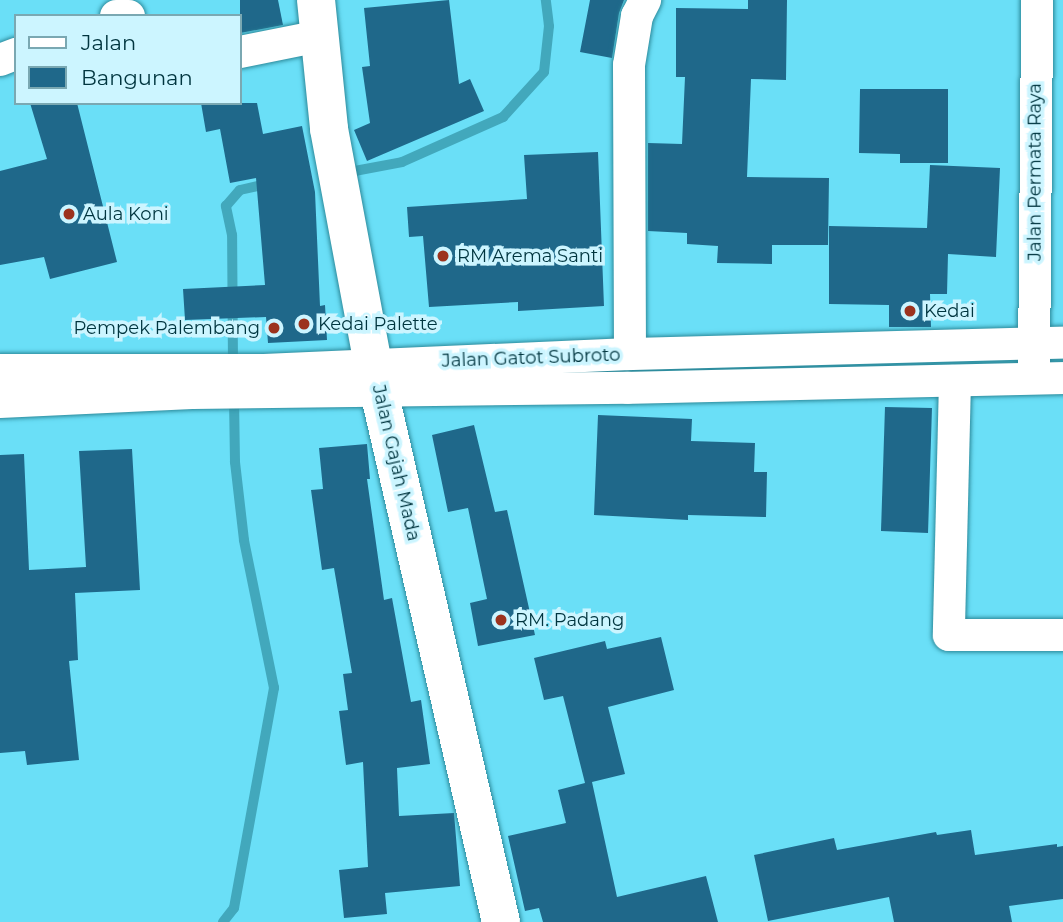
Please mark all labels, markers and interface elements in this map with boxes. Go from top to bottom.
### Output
legend [14,14,242,105]
text: Jalan [81,30,136,55]
text: Bangunan [81,65,193,90]
street label: Jalan Permata Raya [1024,83,1046,261]
place label: Aula Koni [83,203,169,225]
marker: Aula Koni [61,206,77,222]
place label: RM Arema Santi [457,245,603,267]
marker: RM Arema Santi [435,248,451,264]
place label: Kedai [924,300,975,322]
marker: Kedai [902,303,918,319]
place label: Kedai Palette [318,313,438,335]
marker: Kedai Palette [296,316,312,332]
place label: Pempek Palembang [73,317,260,339]
marker: Pempek Palembang [266,320,282,336]
street label: Jalan Gatot Subroto [441,344,621,372]
street label: Jalan Gajah Mada [368,383,424,543]
place label: RM. Padang [515,609,624,631]
marker: RM. Padang [493,612,509,628]

